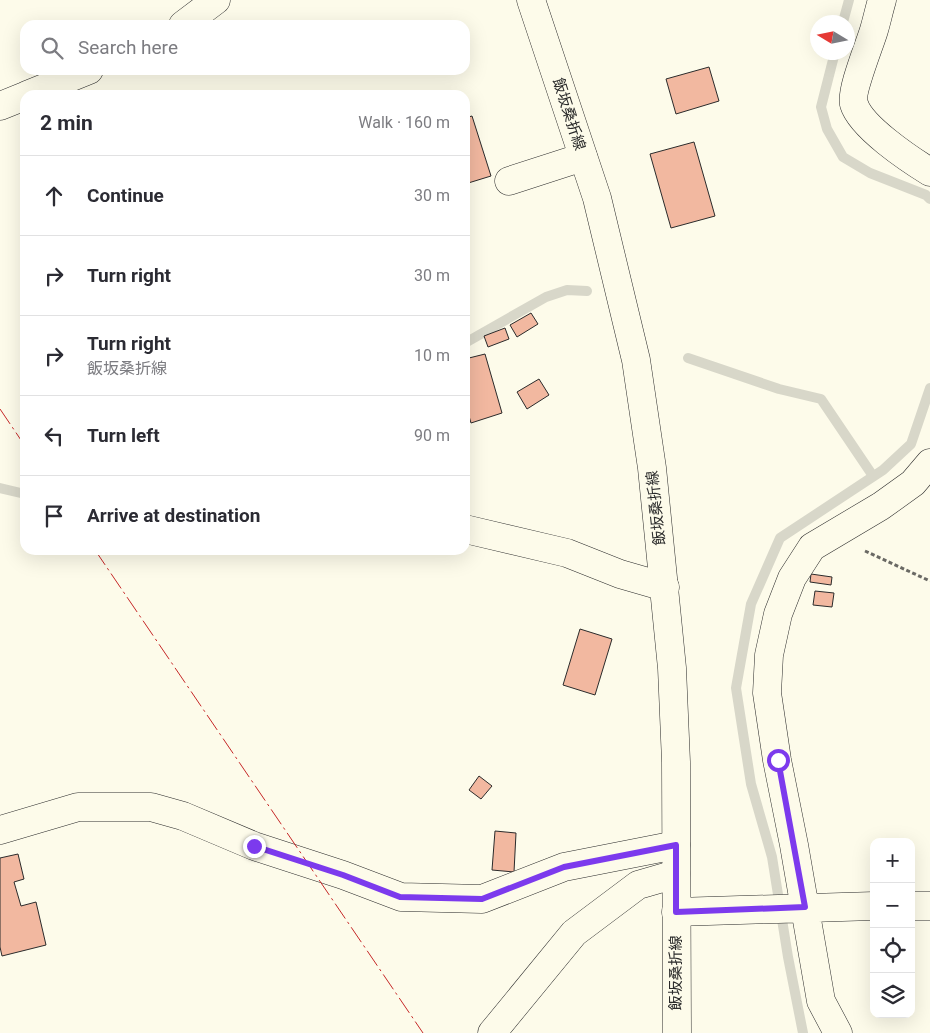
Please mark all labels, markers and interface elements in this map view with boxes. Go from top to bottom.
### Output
north arrow [810,15,855,60]
search box [20,20,470,75]
icon: search [38,34,66,62]
text: Search here [78,36,178,59]
street label: 飯坂桑折線 [549,76,589,152]
text: 2 min [40,111,93,135]
text: Walk · 160 m [358,113,450,132]
icon: ahead [40,182,68,210]
text: Continue [87,184,164,207]
text: 30 m [414,186,450,205]
icon: right [40,262,68,290]
text: Turn right [87,264,171,287]
text: 30 m [414,266,450,285]
text: Turn right [87,332,171,355]
icon: right [40,342,68,370]
text: 10 m [414,346,450,365]
text: 飯坂桑折線 [87,359,167,378]
icon: left [40,422,68,450]
text: Turn left [87,424,160,447]
text: 90 m [414,426,450,445]
street label: 飯坂桑折線 [643,470,669,546]
icon: arrive [40,502,68,530]
text: Arrive at destination [87,504,260,527]
route start [767,749,790,772]
route end [243,835,266,858]
map controls [870,838,915,1018]
button: + [870,838,915,883]
button: − [870,883,915,928]
button: locate [870,928,915,973]
street label: 飯坂桑折線 [667,935,685,1011]
button: layers [870,973,915,1018]

